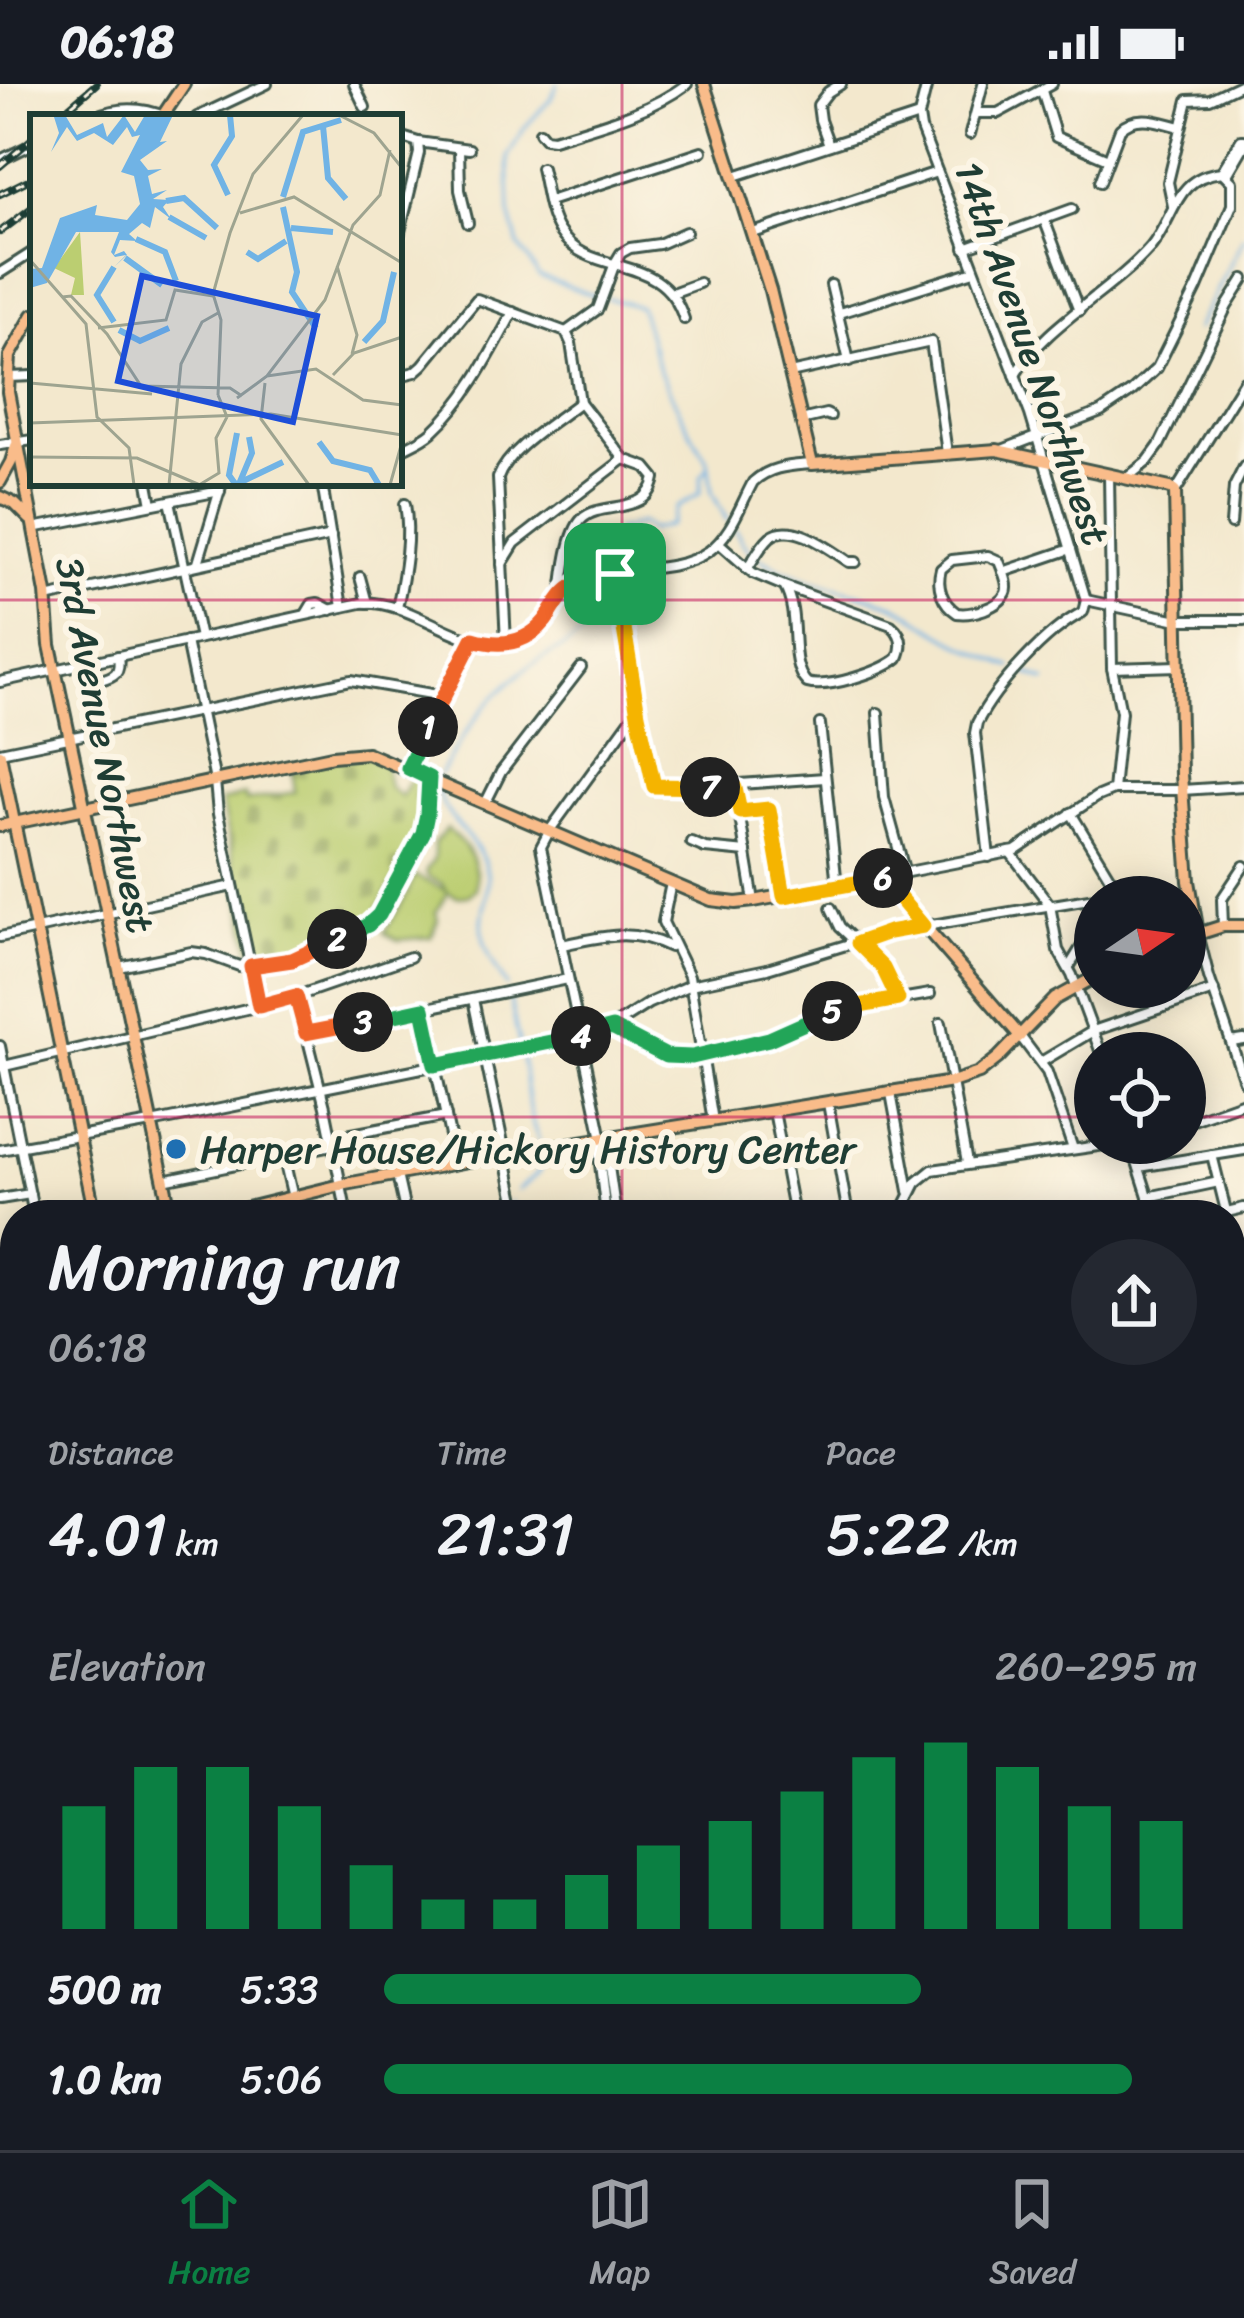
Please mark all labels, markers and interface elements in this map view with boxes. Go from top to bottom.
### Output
text: 06:18 [60,2,174,82]
inset map [30,114,402,486]
street label: 14th Avenue Northwest [934,152,1131,555]
pin [564,523,666,625]
icon: arrive [582,541,648,607]
street label: 3rd Avenue Northwest [35,551,176,939]
pin: 1 [398,697,458,757]
text: 1 [421,698,435,756]
pin: 7 [680,757,740,817]
text: 7 [701,758,719,816]
pin: 6 [853,848,913,908]
text: 6 [874,849,892,907]
north arrow [1074,876,1206,1008]
map controls [1074,876,1206,1164]
pin: 2 [307,909,367,969]
text: 2 [327,910,347,968]
pin: 5 [802,981,862,1041]
text: 5 [822,982,842,1040]
pin: 3 [333,992,393,1052]
text: 3 [354,993,372,1051]
pin: 4 [551,1006,611,1066]
text: 4 [571,1007,591,1065]
button: locate [1074,1032,1206,1164]
place label: Harper House/Hickory History Center [200,1115,857,1184]
marker: Harper House/Hickory History Center [163,1136,189,1162]
text: Morning run [48,1209,401,1326]
button: share [1071,1239,1197,1365]
text: 06:18 [48,1313,147,1382]
text: Distance [48,1424,173,1482]
text: Time [437,1424,507,1482]
text: Pace [826,1424,896,1482]
text: 4.01 [48,1482,167,1588]
text: 21:31 [437,1482,574,1588]
text: 5:22 [826,1482,950,1588]
text: km [167,1515,219,1573]
text: /km [950,1515,1018,1573]
text: Elevation [48,1632,206,1701]
text: 260–295 m [995,1632,1197,1701]
text: 500 m [48,1955,161,2024]
text: 5:33 [240,1955,318,2024]
text: 1.0 km [48,2045,162,2114]
text: 5:06 [240,2045,322,2114]
tab: Home [168,2171,251,2301]
tab: Map [587,2171,653,2301]
tab: Saved [989,2171,1076,2301]

